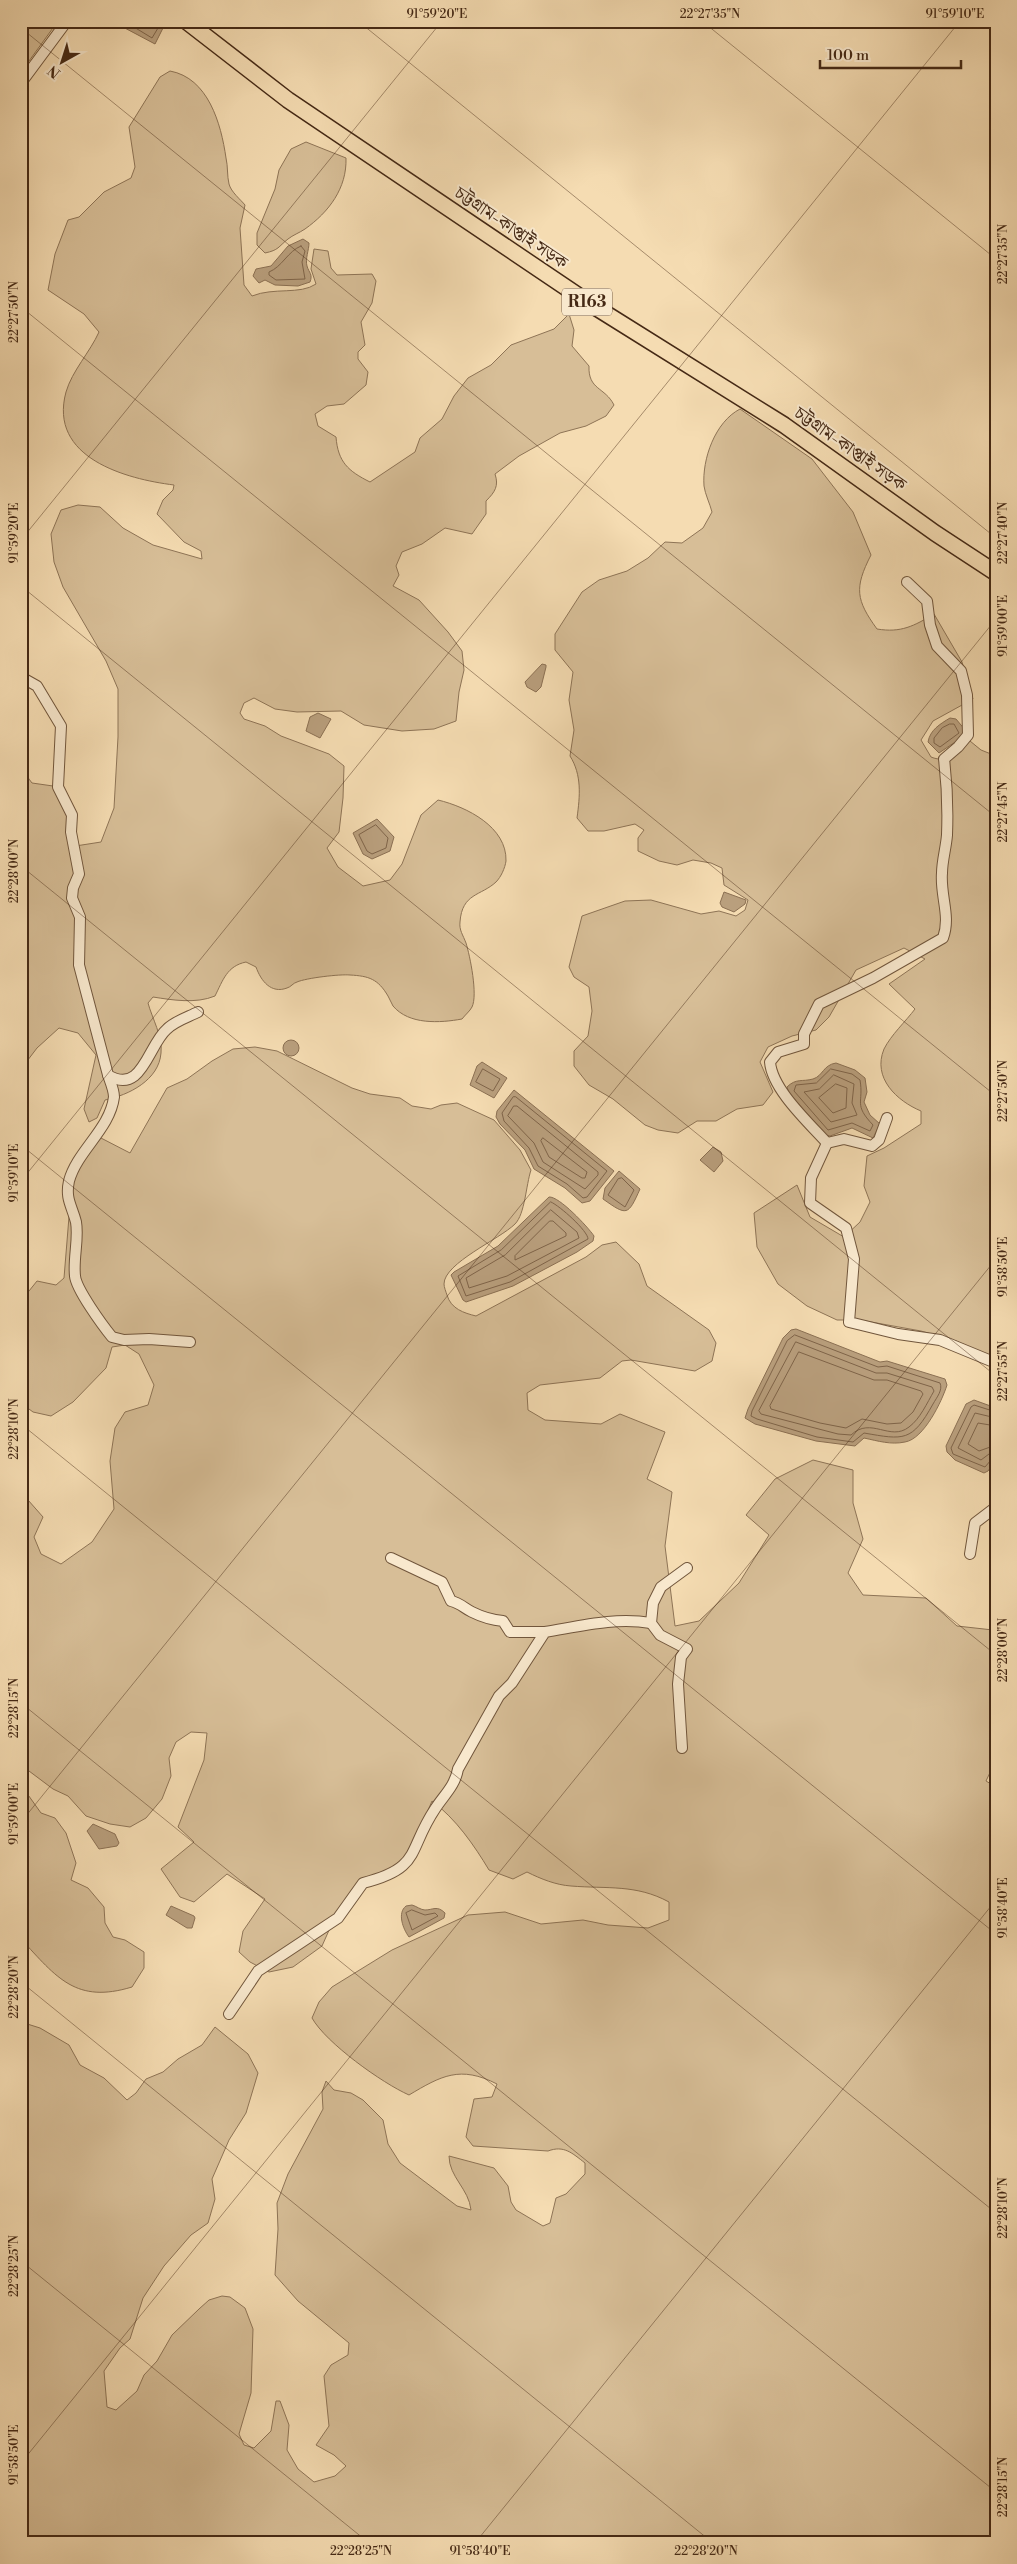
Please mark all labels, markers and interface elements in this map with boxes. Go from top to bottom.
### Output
text: 91°59'20"E [407,7,467,22]
text: 22°27'35"N [680,7,740,22]
text: 91°59'10"E [926,7,984,22]
north arrow [38,38,88,88]
scale bar [820,38,961,70]
text: 100 m [827,46,869,65]
text: N [44,61,64,82]
street label: চট্টগ্রাম-কাপ্তাই সড়ক [449,181,573,275]
text: 22°27'35"N [996,224,1011,284]
text: 22°27'50"N [7,281,22,343]
road number: R163 [562,288,612,316]
street label: চট্টগ্রাম-কাপ্তাই সড়ক [789,401,912,497]
text: 22°27'40"N [996,502,1011,564]
text: 91°59'20"E [7,503,22,563]
text: 91°59'00"E [996,595,1011,657]
text: 22°27'45"N [996,781,1011,843]
text: 22°28'00"N [7,839,22,903]
text: 22°27'50"N [996,1060,1011,1122]
text: 91°59'10"E [7,1144,22,1202]
text: 91°58'50"E [996,1237,1011,1297]
text: 22°27'55"N [996,1341,1011,1401]
text: 22°28'10"N [7,1398,22,1460]
text: 22°28'00"N [996,1618,1011,1682]
text: 22°28'15"N [7,1678,22,1738]
text: 91°59'00"E [7,1783,22,1845]
text: 91°58'40"E [996,1877,1011,1939]
text: 22°28'20"N [7,1955,22,2019]
text: 22°28'10"N [996,2177,1011,2239]
text: 22°28'25"N [7,2235,22,2297]
text: 91°58'50"E [7,2425,22,2485]
text: 22°28'15"N [996,2457,1011,2517]
text: 22°28'25"N [330,2544,392,2559]
text: 91°58'40"E [449,2544,511,2559]
text: 22°28'20"N [674,2544,738,2559]

